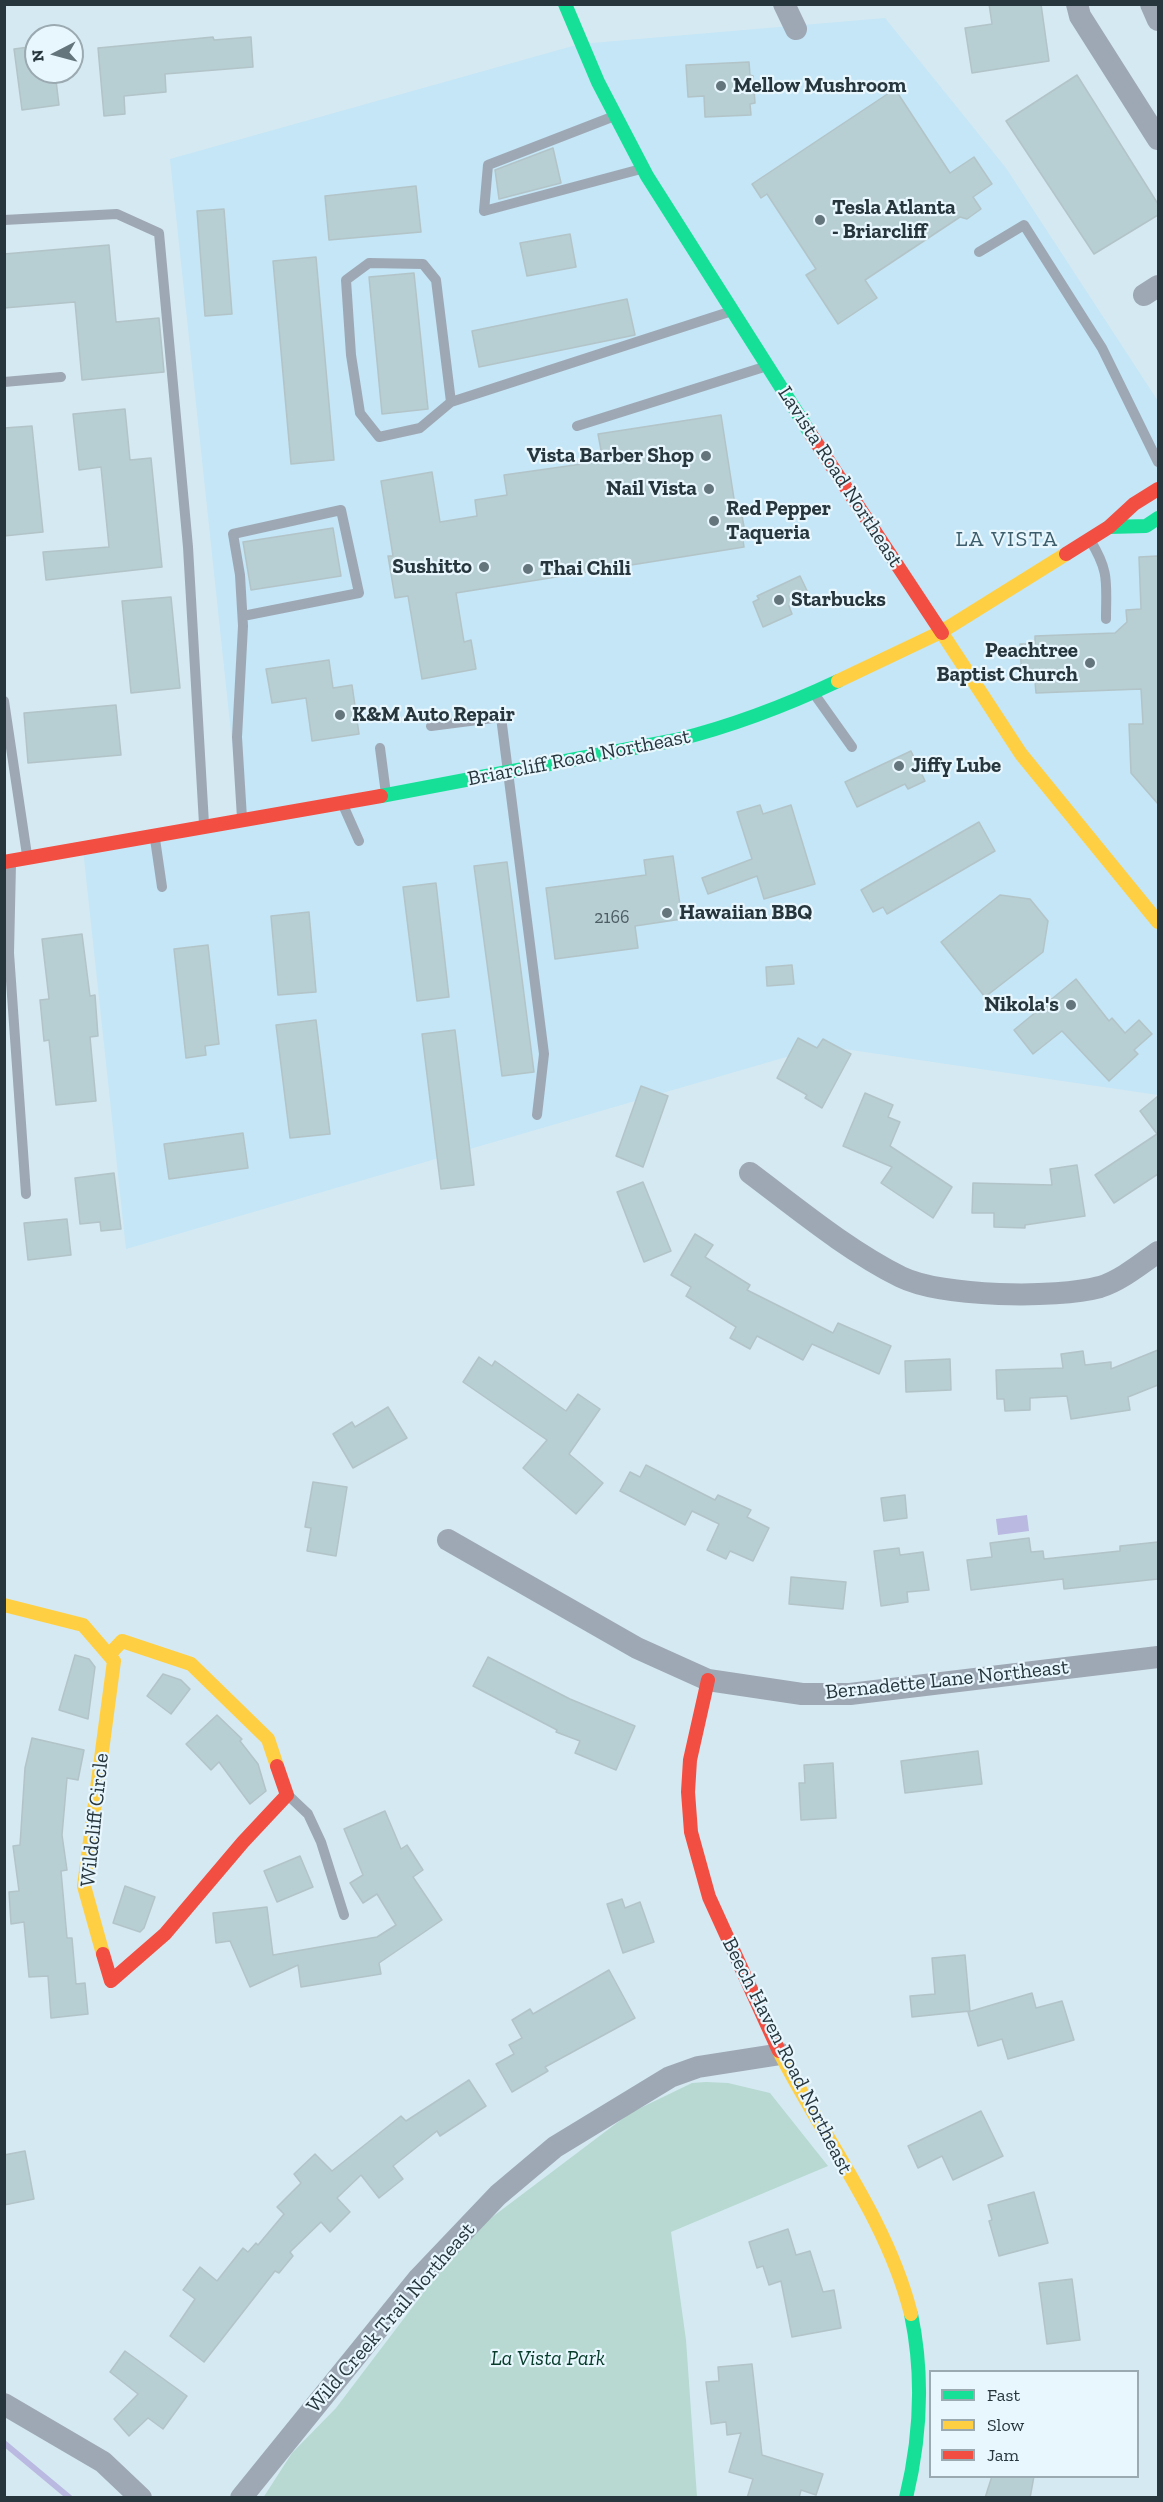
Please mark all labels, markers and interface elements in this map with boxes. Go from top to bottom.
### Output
north arrow [24,24,84,84]
text: N [28,49,48,63]
place label: Mellow Mushroom [733,73,906,99]
marker: Mellow Mushroom [714,79,728,93]
place label: Tesla Atlanta - Briarcliff [832,195,956,245]
marker: Tesla Atlanta - Briarcliff [813,213,827,227]
street label: Lavista Road Northeast [772,382,908,572]
place label: Vista Barber Shop [527,443,694,469]
marker: Vista Barber Shop [699,449,713,463]
place label: Nail Vista [606,476,697,502]
marker: Nail Vista [702,482,716,496]
place label: Red Pepper Taqueria [726,496,831,546]
marker: Red Pepper Taqueria [707,514,721,528]
district label: LA VISTA [956,527,1058,553]
place label: Sushitto [392,554,472,580]
place label: Thai Chili [540,556,631,582]
marker: Sushitto [477,560,491,574]
marker: Thai Chili [521,562,535,576]
place label: Starbucks [791,587,886,613]
marker: Starbucks [772,593,786,607]
place label: Peachtree Baptist Church [936,638,1078,688]
marker: Peachtree Baptist Church [1083,656,1097,670]
place label: K&M Auto Repair [352,702,515,728]
marker: K&M Auto Repair [333,708,347,722]
street label: Briarcliff Road Northeast [466,724,692,792]
place label: Jiffy Lube [911,753,1001,779]
marker: Jiffy Lube [892,759,906,773]
place label: Hawaiian BBQ [679,900,812,926]
marker: Hawaiian BBQ [660,906,674,920]
house number: 2166 [594,907,630,929]
place label: Nikola's [984,992,1059,1018]
marker: Nikola's [1064,998,1078,1012]
street label: Bernadette Lane Northeast [824,1655,1070,1705]
street label: Wildcliff Circle [75,1752,115,1888]
street label: Beech Haven Road Northeast [716,1934,858,2178]
street label: Wild Creek Trail Northeast [301,2218,481,2418]
park label: La Vista Park [491,2346,605,2372]
legend [929,2370,1139,2478]
text: Fast [987,2384,1020,2406]
text: Slow [987,2414,1024,2436]
text: Jam [987,2444,1019,2466]

